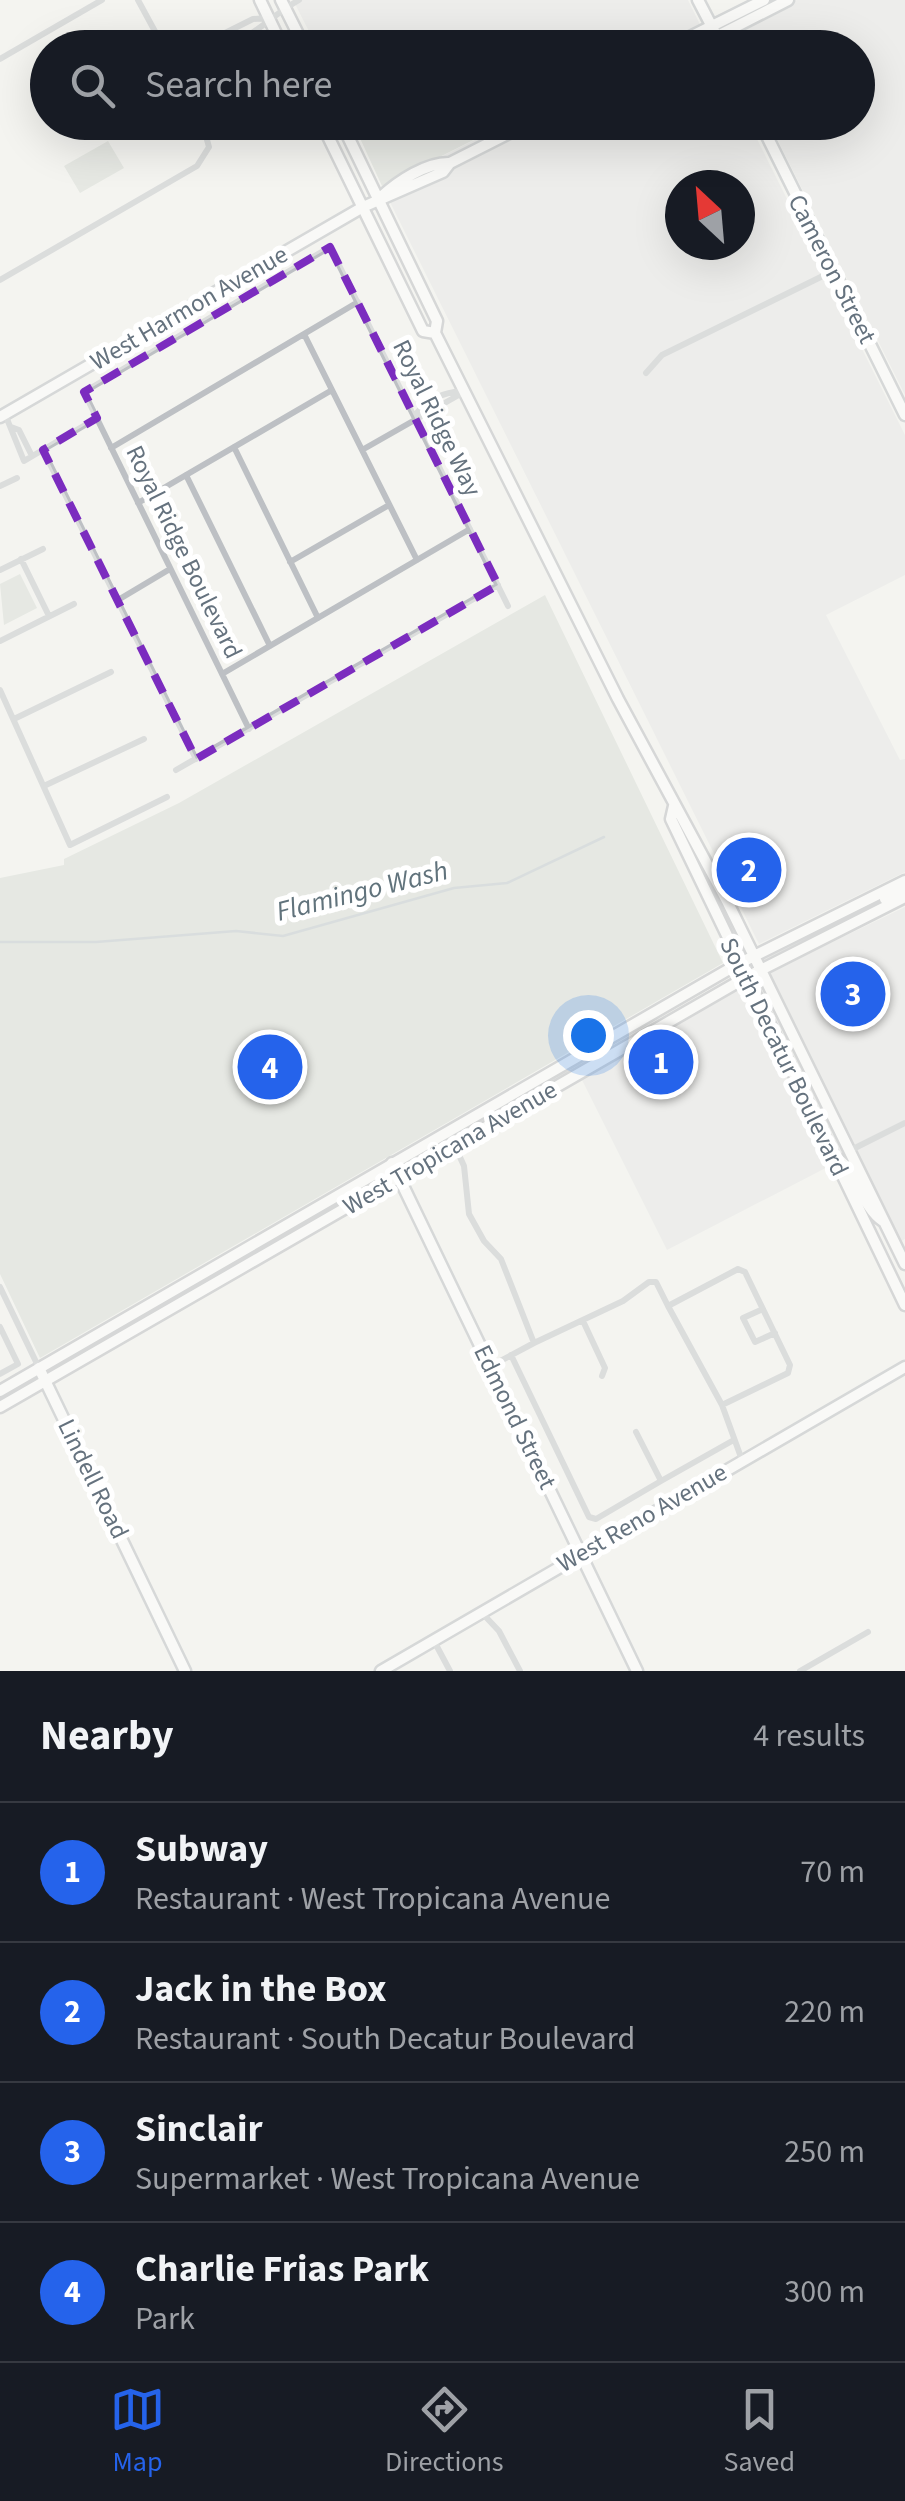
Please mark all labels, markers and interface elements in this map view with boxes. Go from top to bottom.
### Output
search box [30,30,875,140]
icon: search [65,58,120,113]
text: Search here [145,58,332,112]
north arrow [665,170,755,260]
street label: Cameron Street [779,188,885,350]
street label: West Harmon Avenue [83,237,295,379]
street label: Royal Ridge Way [384,334,491,503]
street label: Royal Ridge Boulevard [117,439,251,665]
pin: 2 [716,832,782,908]
water label: Flamingo Wash [272,850,452,932]
street label: South Decatur Boulevard [711,932,857,1182]
pin: 3 [820,956,886,1032]
your location [563,1010,614,1061]
pin: 1 [628,1024,694,1100]
pin: 4 [238,1030,302,1104]
street label: West Tropicana Avenue [336,1072,564,1224]
street label: Edmond Street [465,1339,566,1496]
street label: Lindell Road [48,1413,138,1545]
street label: West Reno Avenue [550,1455,734,1581]
text: Nearby [40,1706,174,1766]
text: 4 results [753,1713,865,1759]
text: Subway [135,1822,268,1876]
text: 1 [64,1849,81,1895]
text: 70 m [800,1849,865,1895]
text: Restaurant · West Tropicana Avenue [135,1876,610,1922]
text: Jack in the Box [135,1962,387,2016]
text: 2 [64,1989,81,2035]
text: 220 m [784,1989,865,2035]
text: Restaurant · South Decatur Boulevard [135,2016,635,2062]
text: Sinclair [135,2102,263,2156]
text: 3 [64,2129,81,2175]
text: 250 m [784,2129,865,2175]
text: Supermarket · West Tropicana Avenue [135,2156,640,2202]
text: Charlie Frias Park [135,2242,429,2296]
text: 4 [64,2269,81,2315]
text: 300 m [784,2269,865,2315]
text: Park [135,2296,195,2342]
tab: Map [110,2382,165,2482]
tab: Directions [385,2382,504,2482]
tab: Saved [724,2382,795,2482]

